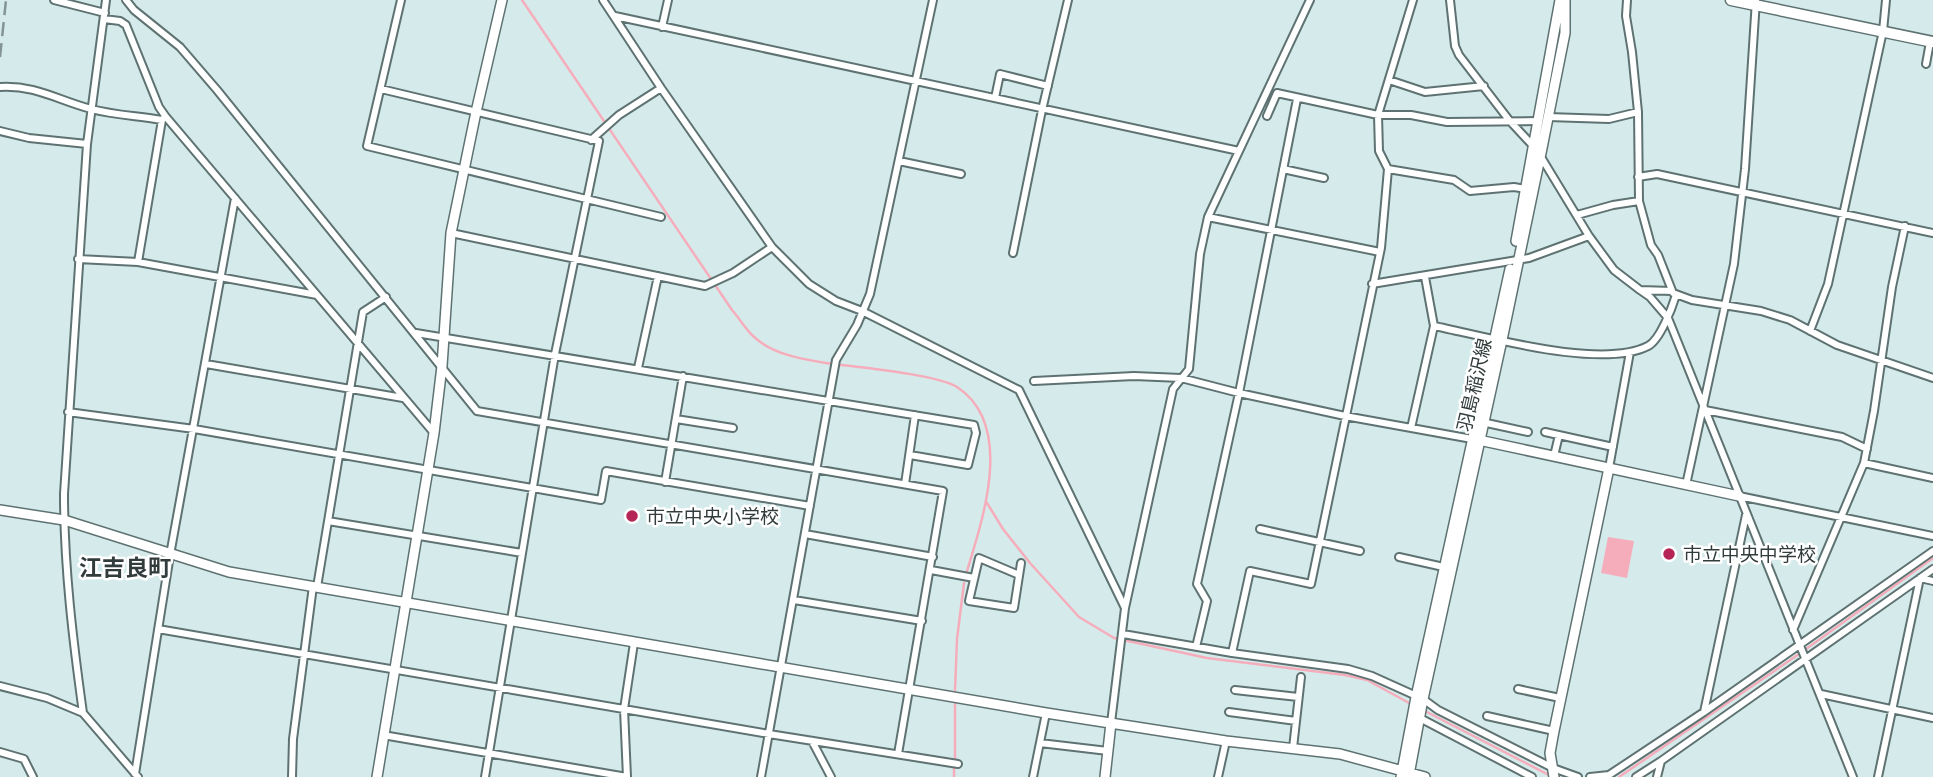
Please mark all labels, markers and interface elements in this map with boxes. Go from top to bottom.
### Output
street label: 羽島稲沢線 [1452,336,1496,434]
place label: 市立中央小学校 [646,504,779,528]
marker: 市立中央小学校 [624,508,640,524]
place label: 市立中央中学校 [1683,542,1816,566]
marker: 市立中央中学校 [1661,546,1677,562]
district label: 江吉良町 [79,553,171,582]

